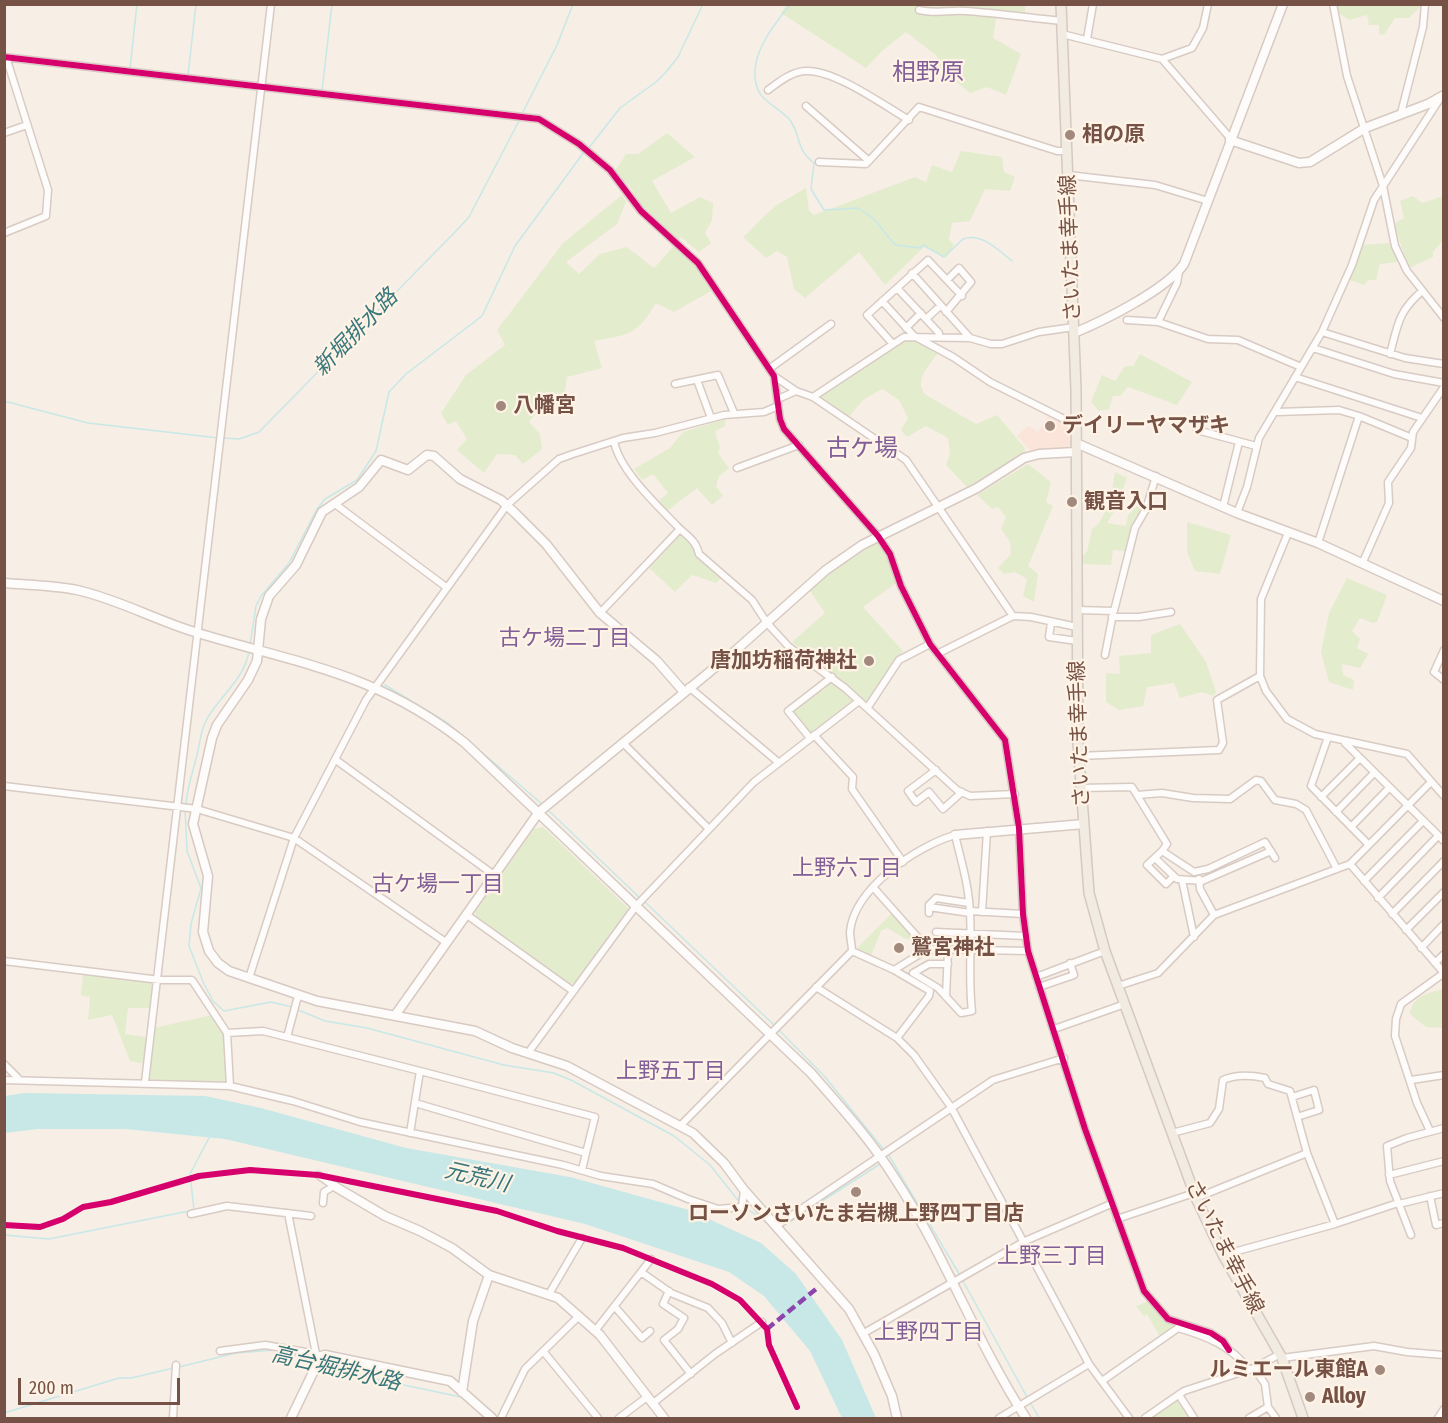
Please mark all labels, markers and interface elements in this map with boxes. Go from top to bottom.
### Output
district label: 相野原 [892,59,964,87]
place label: 相の原 [1082,122,1145,148]
marker: 相の原 [1063,128,1077,142]
street label: さいたま幸手線 [1056,174,1086,322]
water label: 新堀排水路 [308,284,404,382]
place label: 八幡宮 [513,393,576,419]
marker: 八幡宮 [494,399,508,413]
place label: デイリーヤマザキ [1062,413,1230,439]
marker: デイリーヤマザキ [1043,419,1057,433]
district label: 古ケ場 [826,435,898,463]
place label: 観音入口 [1084,489,1168,515]
marker: 観音入口 [1065,495,1079,509]
district label: 古ケ場二丁目 [499,626,631,652]
place label: 唐加坊稲荷神社 [710,648,857,674]
marker: 唐加坊稲荷神社 [862,654,876,668]
street label: さいたま幸手線 [1065,660,1095,808]
district label: 上野六丁目 [792,856,902,882]
district label: 古ケ場一丁目 [372,872,504,898]
place label: 鷲宮神社 [911,935,995,961]
marker: 鷲宮神社 [892,941,906,955]
district label: 上野五丁目 [616,1059,726,1085]
water label: 元荒川 [442,1158,512,1198]
street label: さいたま幸手線 [1179,1176,1269,1318]
marker: ローソンさいたま岩槻上野四丁目店 [849,1185,863,1199]
place label: ローソンさいたま岩槻上野四丁目店 [688,1201,1024,1227]
district label: 上野三丁目 [997,1244,1107,1270]
district label: 上野四丁目 [874,1320,984,1346]
water label: 高台堀排水路 [269,1341,403,1397]
place label: ルミエール東館A [1210,1357,1368,1383]
marker: ルミエール東館A [1373,1363,1387,1377]
scale bar [21,1366,183,1404]
text: 200 m [29,1377,74,1399]
place label: Alloy [1322,1384,1366,1410]
marker: Alloy [1303,1390,1317,1404]

